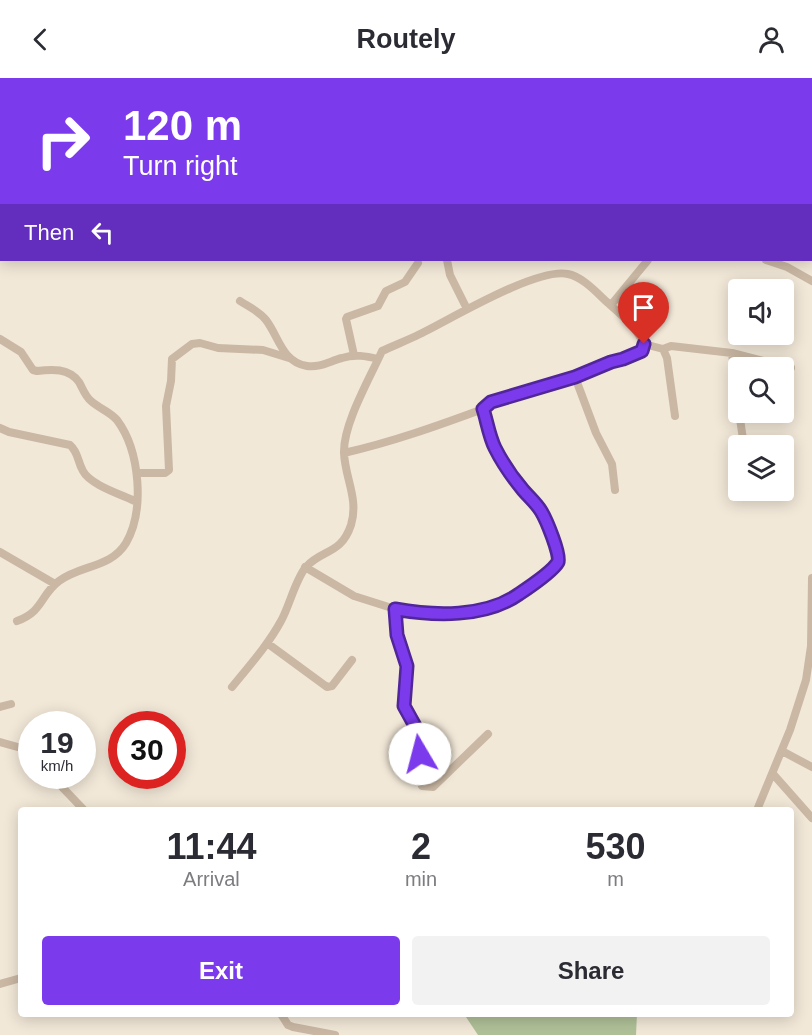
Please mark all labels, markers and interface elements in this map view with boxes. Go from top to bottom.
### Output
icon: back [24,23,57,56]
icon: person [755,23,788,56]
text: Routely [356,24,456,54]
icon: right [24,102,102,180]
text: 120 m [123,102,242,149]
text: Turn right [123,151,238,181]
icon: left [86,216,119,249]
text: Then [24,220,74,245]
map controls [728,279,794,501]
button: sound [728,279,794,345]
pin [618,282,669,344]
icon: arrive [627,291,660,324]
button: search [728,357,794,423]
button: layers [728,435,794,501]
speed limit sign: 30 [108,711,186,789]
position arrow [388,722,452,786]
text: 19 [40,726,74,759]
text: km/h [41,757,73,774]
text: 11:44 [166,826,256,867]
text: 2 [411,826,431,867]
text: 530 [586,826,646,867]
text: Arrival [183,868,240,890]
text: min [405,868,437,890]
text: m [607,868,624,890]
button: Exit [42,936,400,1005]
button: Share [412,936,770,1005]

